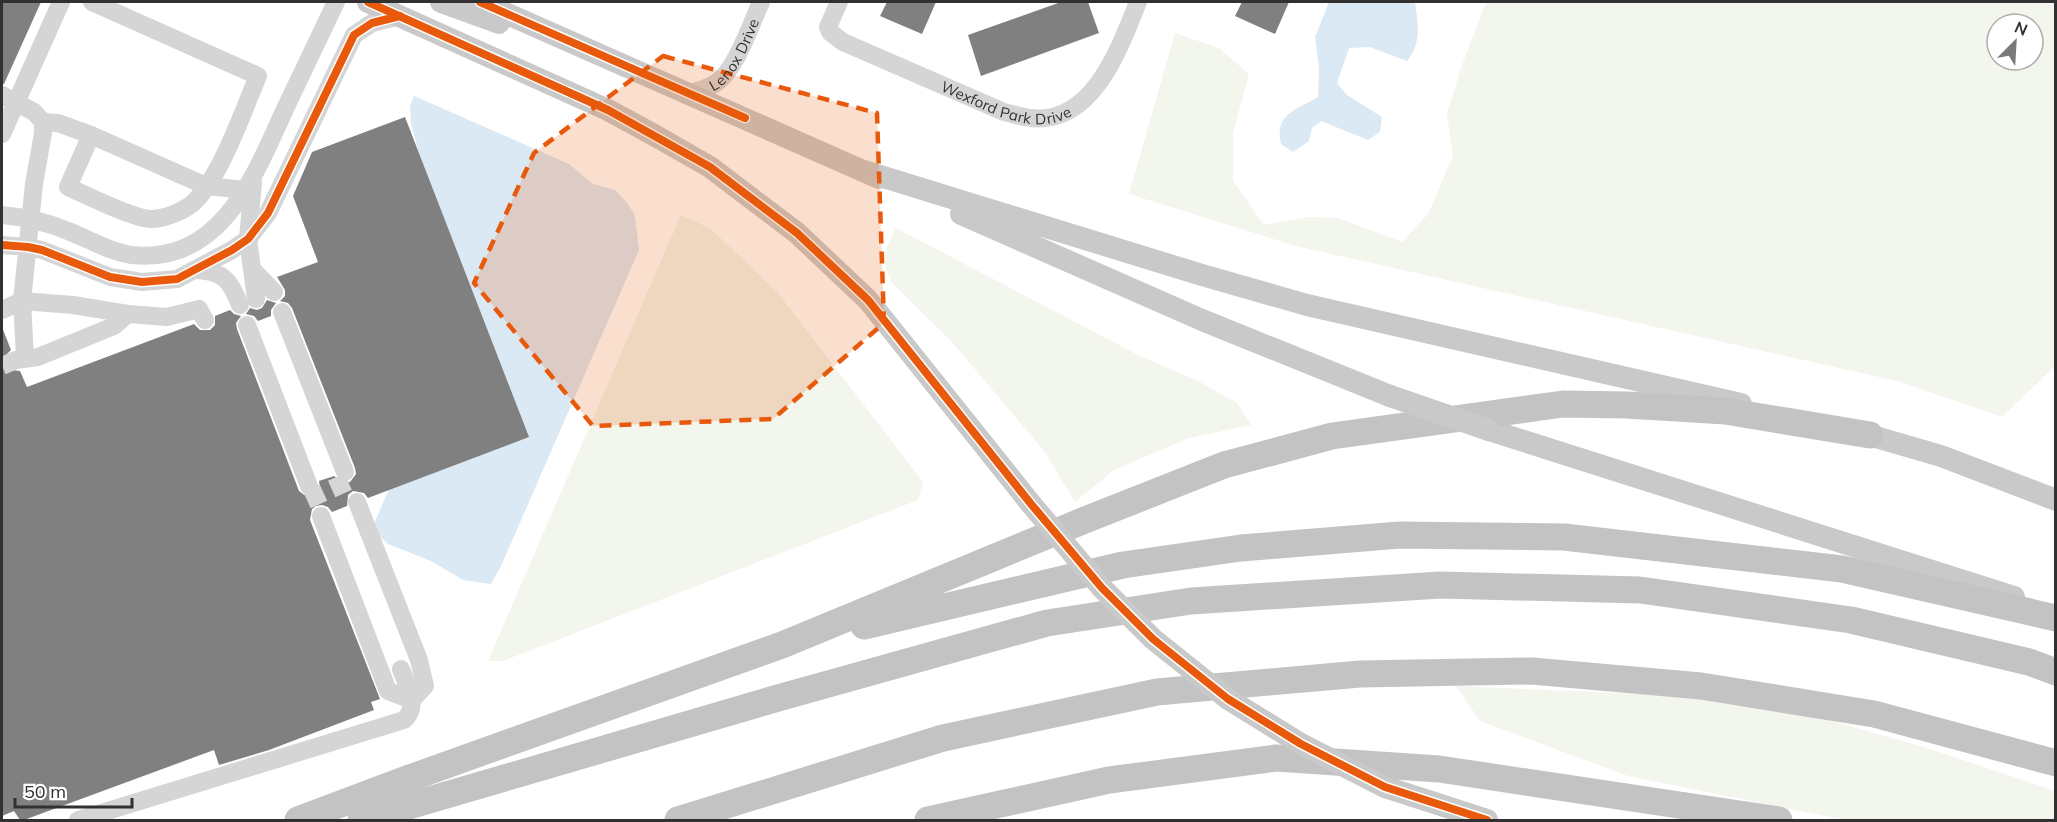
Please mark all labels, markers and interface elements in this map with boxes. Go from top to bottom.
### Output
north arrow [1985,12,2045,72]
street label: Lenox Drive [705,16,763,95]
text: N [2012,17,2031,40]
street label: Wexford Park Drive [938,76,1074,128]
scale bar [15,771,132,809]
text: 50 m [24,780,66,803]

